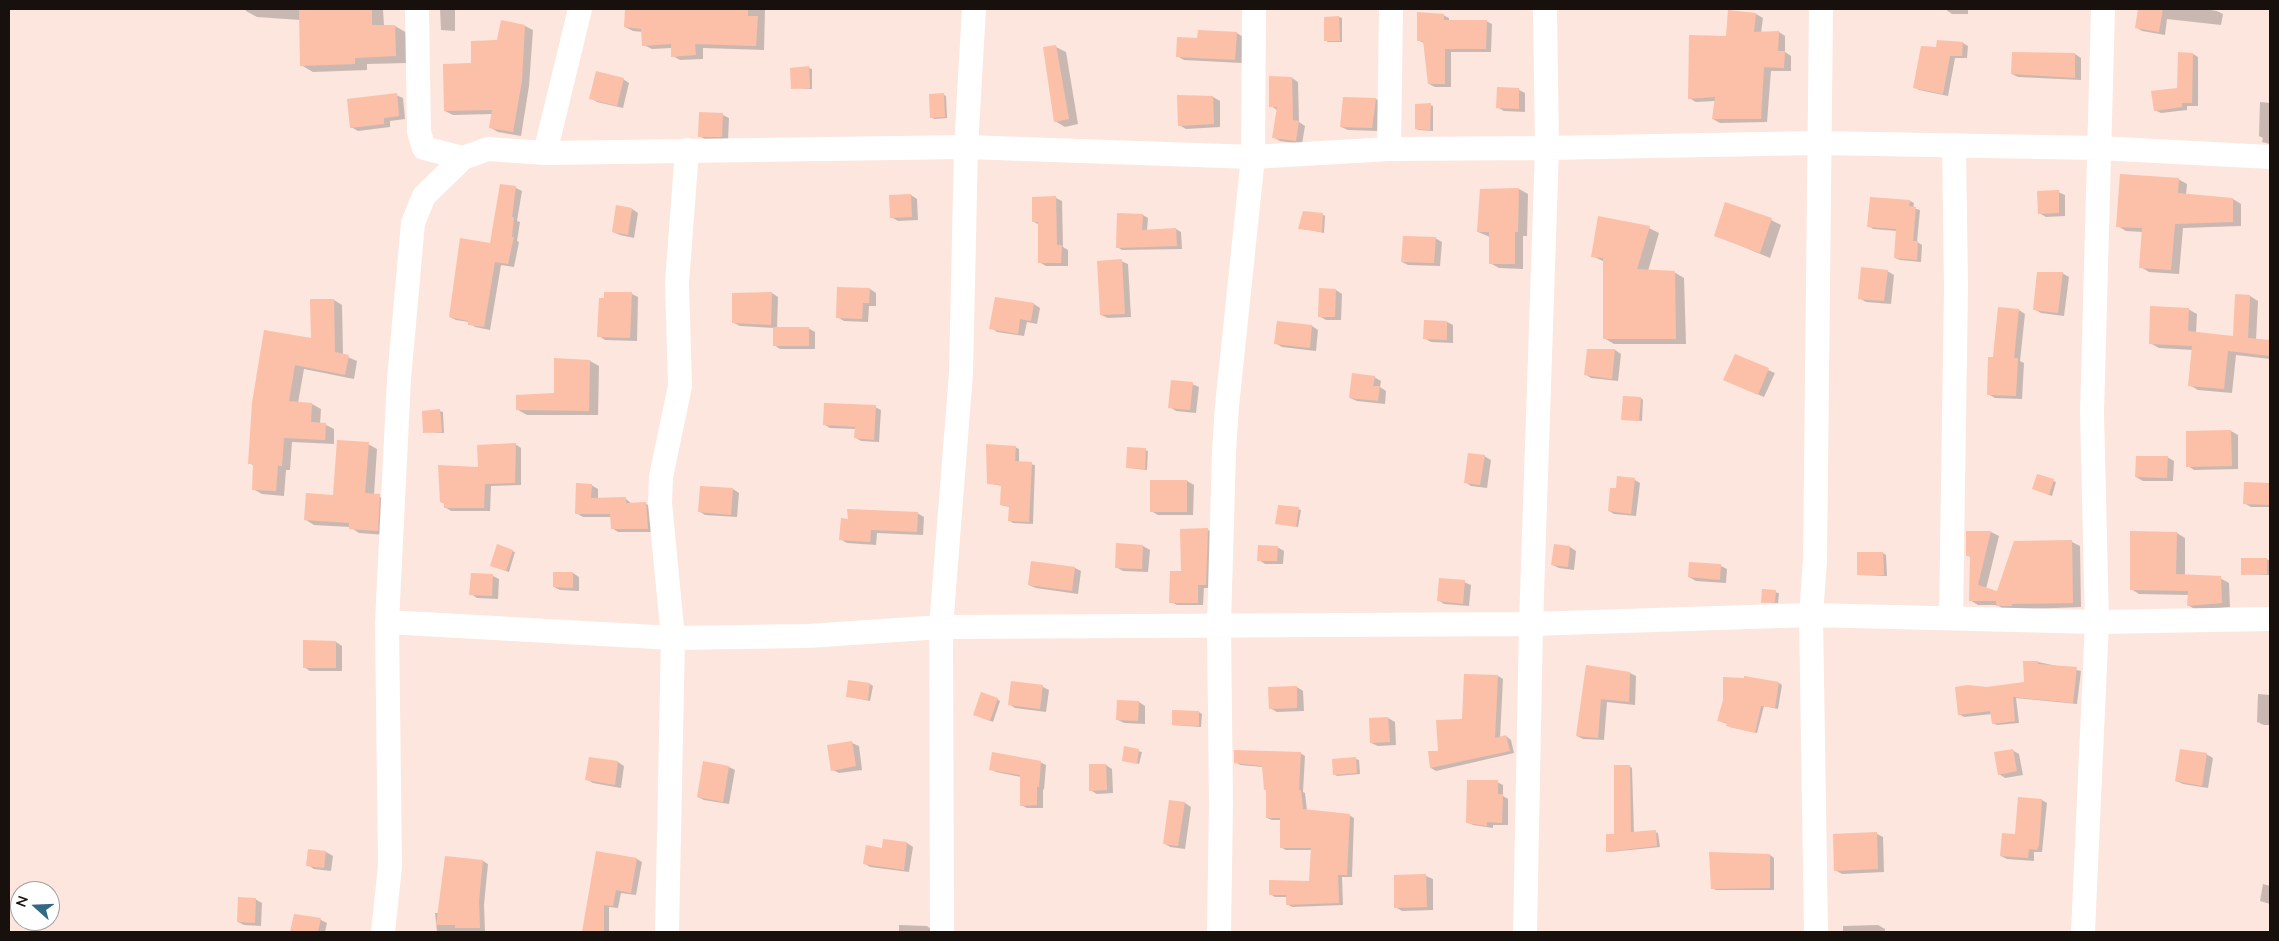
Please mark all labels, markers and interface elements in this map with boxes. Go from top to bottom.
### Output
north arrow [10,881,60,931]
text: N [12,893,32,909]

